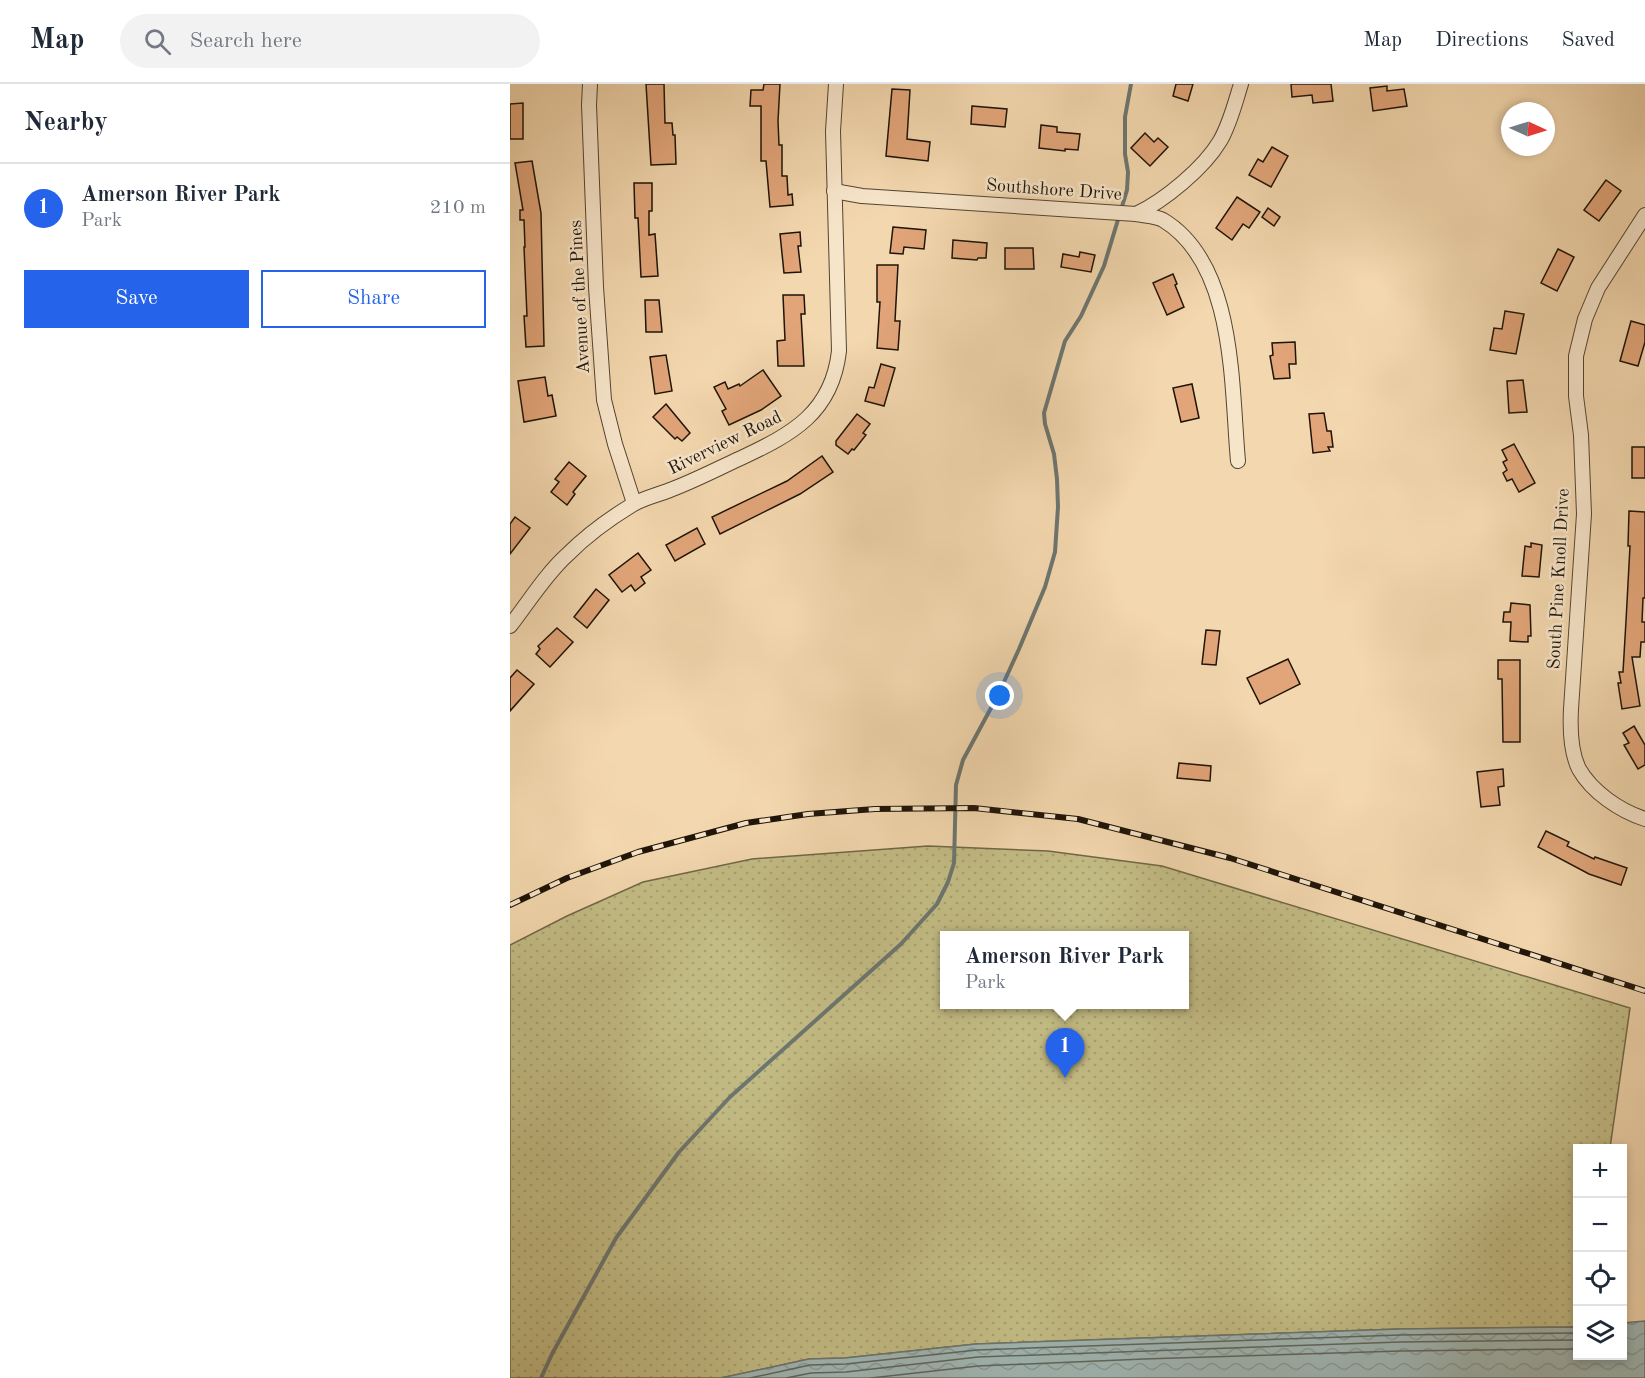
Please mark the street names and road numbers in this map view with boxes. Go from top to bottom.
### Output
street label: Southshore Drive [985,176,1123,204]
street label: Avenue of the Pines [567,219,593,375]
street label: Riverview Road [665,408,785,478]
street label: South Pine Knoll Drive [1545,488,1573,670]

